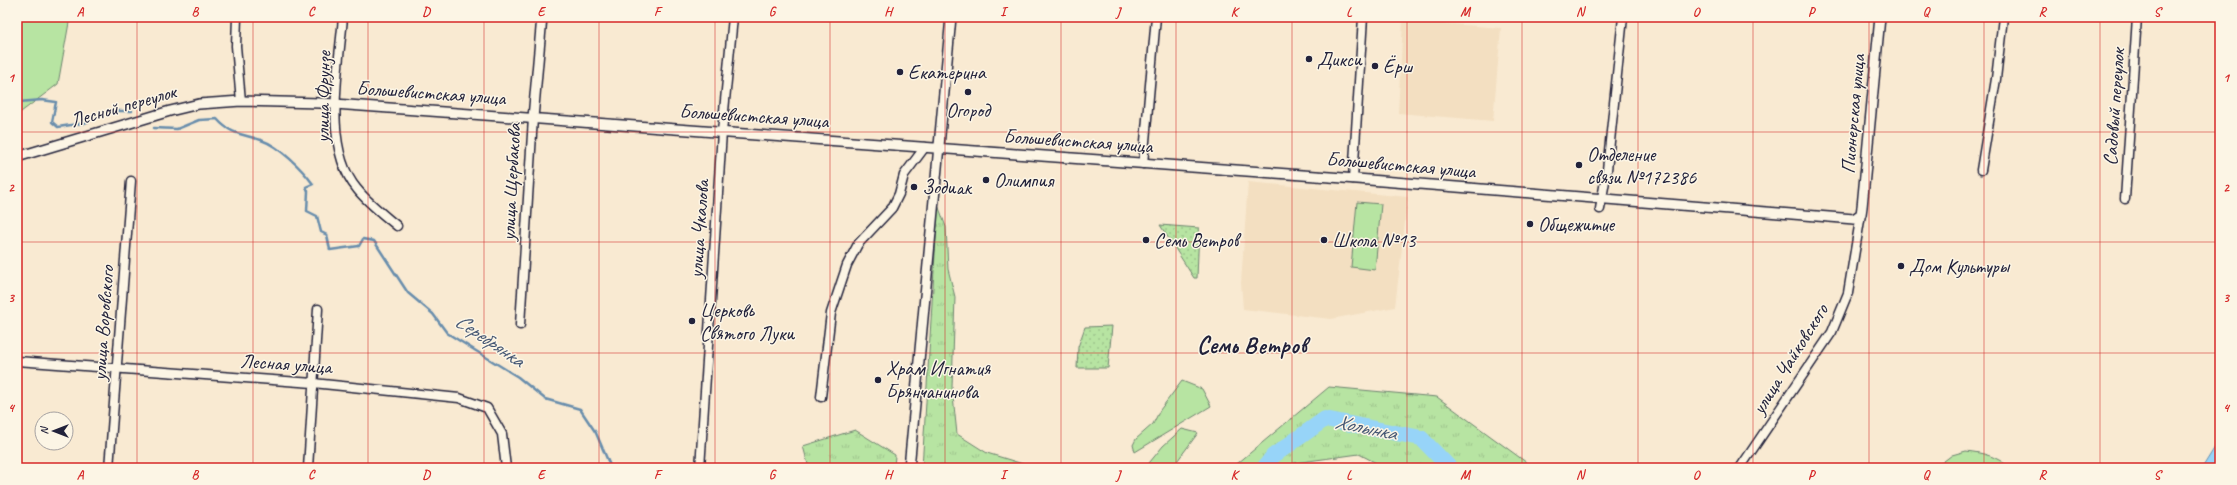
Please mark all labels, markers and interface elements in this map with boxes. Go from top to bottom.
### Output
text: A [77,4,85,20]
text: B [192,4,200,20]
text: C [308,4,316,20]
text: D [422,4,431,20]
text: E [538,4,547,20]
text: F [654,4,663,20]
text: G [769,4,777,20]
text: H [884,4,894,20]
text: I [1000,4,1009,20]
text: J [1115,4,1122,20]
text: K [1231,4,1241,20]
text: L [1346,4,1353,20]
text: M [1460,4,1471,20]
text: N [1576,4,1587,20]
text: O [1693,4,1702,20]
text: P [1808,4,1817,20]
text: Q [1923,4,1931,20]
text: R [2038,4,2047,20]
text: S [2154,4,2164,20]
street label: Садовый переулок [2097,46,2131,166]
place label: Дикси [1317,47,1363,72]
street label: улица Фрунзе [310,49,336,144]
street label: Пионерская улица [1835,51,1871,175]
marker: Дикси [1304,54,1314,64]
place label: Ёрш [1383,54,1414,79]
place label: Екатерина [908,60,987,85]
marker: Ёрш [1370,61,1380,71]
marker: Екатерина [895,67,905,77]
text: 1 [8,70,16,86]
text: 1 [2223,70,2231,86]
street label: Большевистская улица [356,75,508,111]
street label: Лесной переулок [67,79,180,133]
marker: Огород [963,87,973,97]
street label: Большевистская улица [679,98,831,134]
place label: Огород [946,98,992,123]
street label: улица Щербакова [495,121,527,242]
street label: Большевистская улица [1003,123,1155,159]
place label: Отделение связи №172386 [1587,142,1697,190]
street label: Большевистская улица [1326,146,1478,184]
marker: Отделение связи №172386 [1574,160,1584,170]
place label: Олимпия [994,168,1055,193]
place label: Зодиак [922,175,973,200]
marker: Олимпия [981,175,991,185]
street label: улица Чкалова [683,177,715,280]
text: 2 [8,180,15,196]
text: 2 [2223,180,2230,196]
marker: Зодиак [909,182,919,192]
place label: Общежитие [1538,212,1616,237]
marker: Общежитие [1525,219,1535,229]
place label: Семь Ветров [1154,228,1242,253]
place label: Школа №13 [1332,228,1417,253]
marker: Семь Ветров [1141,235,1151,245]
marker: Школа №13 [1319,235,1329,245]
place label: Дом Культуры [1909,254,2011,279]
marker: Дом Культуры [1896,261,1906,271]
street label: улица Воровского [86,264,120,382]
text: 3 [8,290,15,306]
text: 3 [2223,290,2230,306]
place label: Церковь Святого Луки [700,298,795,346]
street label: улица Чайковского [1746,298,1834,420]
water label: Серебрянка [450,307,531,374]
marker: Церковь Святого Луки [687,316,697,326]
district label: Семь Ветров [1197,330,1311,360]
street label: Лесная улица [239,348,334,380]
place label: Храм Игнатия Брянчанинова [886,356,991,404]
marker: Храм Игнатия Брянчанинова [873,375,883,385]
text: 4 [8,400,16,416]
text: 4 [2223,400,2231,416]
water label: Холынка [1333,408,1401,447]
north arrow [34,411,74,451]
text: N [37,425,51,434]
text: A [77,467,85,483]
text: B [192,467,200,483]
text: C [308,467,316,483]
text: D [422,467,431,483]
text: E [538,467,547,483]
text: F [654,467,663,483]
text: G [769,467,777,483]
text: H [884,467,894,483]
text: I [1000,467,1009,483]
text: J [1115,467,1122,483]
text: K [1231,467,1241,483]
text: L [1346,467,1353,483]
text: M [1460,467,1471,483]
text: N [1576,467,1587,483]
text: O [1693,467,1702,483]
text: P [1808,467,1817,483]
text: Q [1923,467,1931,483]
text: R [2038,467,2047,483]
text: S [2154,467,2164,483]

